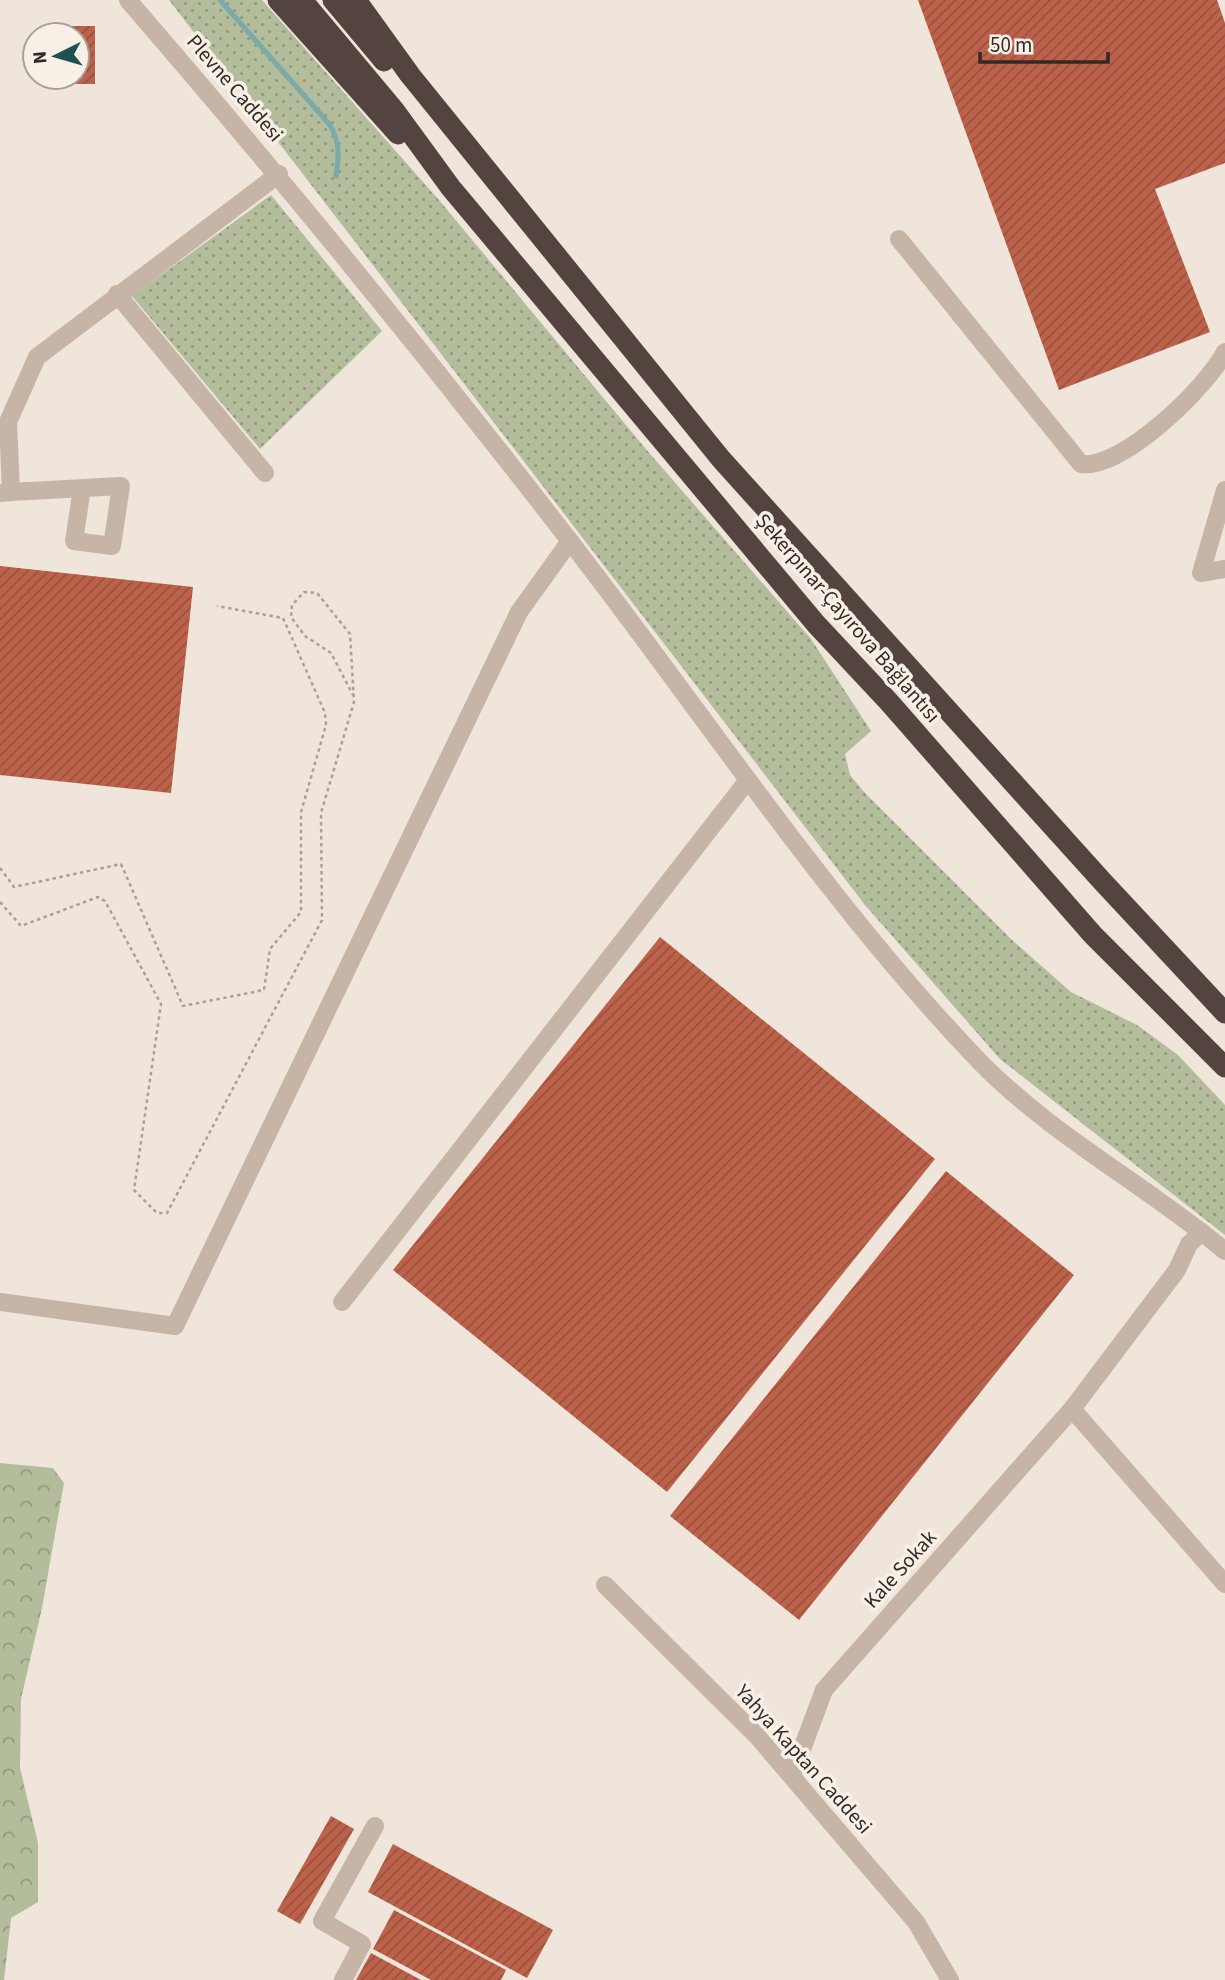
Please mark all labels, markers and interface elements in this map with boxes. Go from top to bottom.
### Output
north arrow [21,21,91,91]
scale bar [980,21,1108,65]
street label: Plevne Caddesi [180,28,290,148]
text: 50 m [990,30,1032,60]
text: N [27,50,55,65]
street label: Şekerpınar-Çayırova Bağlantısı [748,507,948,729]
street label: Kale Sokak [857,1523,944,1615]
street label: Yahya Kaptan Caddesi [728,1677,879,1840]

